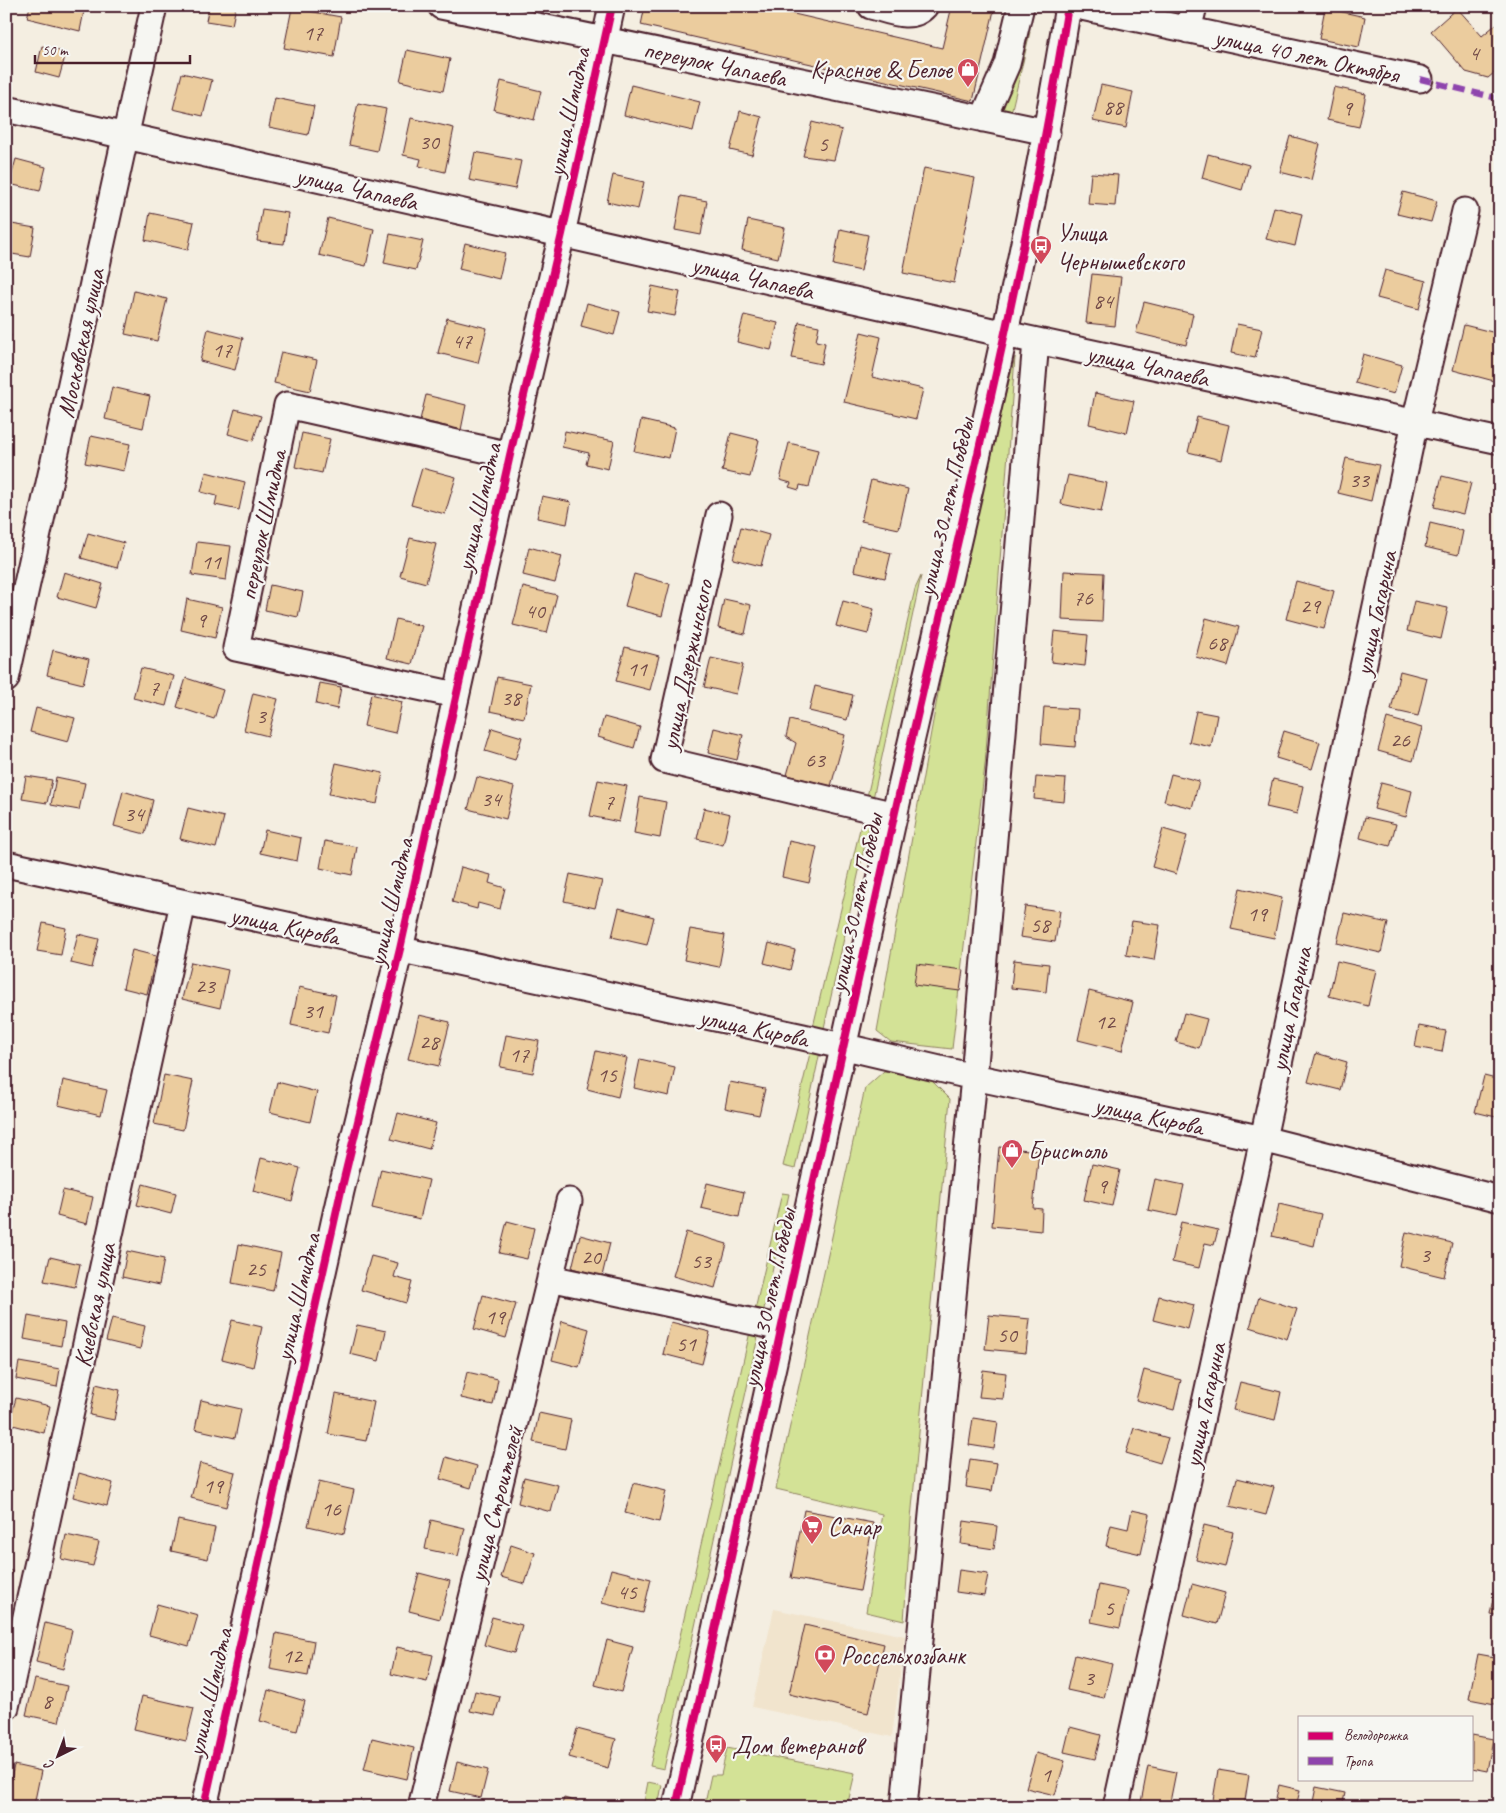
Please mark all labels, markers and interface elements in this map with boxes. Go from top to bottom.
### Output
house number: 17 [303,19,324,47]
street label: улица 40 лет Октября [1210,20,1404,92]
scale bar [35,32,190,64]
street label: переулок Чапаева [641,33,791,95]
house number: 4 [1469,39,1481,67]
text: 50 m [42,41,69,60]
street label: улица Шмидта [539,43,599,181]
place label: Красное & Белое [810,54,954,86]
shop icon: Красное & Белое [956,57,980,88]
house number: 88 [1103,93,1125,121]
house number: 9 [1342,94,1354,122]
house number: 30 [419,128,441,156]
house number: 5 [818,130,829,158]
street label: улица Чапаева [291,159,423,219]
place label: Улица Чернышевского [1057,217,1185,278]
bus stop icon: Улица Чернышевского [1029,234,1053,265]
street label: улица Чапаева [687,248,819,308]
street label: Московская улица [50,264,113,421]
house number: 84 [1093,287,1115,315]
house number: 47 [452,327,473,355]
house number: 17 [212,336,233,364]
street label: улица Чапаева [1082,337,1214,395]
street label: улица 30 лет Победы [909,413,982,602]
street label: улица Шмидта [448,438,510,576]
street label: переулок Шмидта [231,445,295,603]
house number: 33 [1349,466,1371,494]
street label: улица Гагарина [1347,546,1405,680]
house number: 11 [201,548,222,576]
street label: улица Дзержинского [653,576,721,755]
house number: 76 [1073,584,1094,612]
house number: 29 [1300,592,1322,620]
house number: 40 [525,597,547,625]
house number: 9 [196,606,208,634]
house number: 68 [1207,629,1229,657]
house number: 11 [627,655,648,683]
house number: 7 [149,674,160,702]
house number: 38 [501,684,523,712]
house number: 3 [256,702,268,730]
house number: 26 [1390,726,1411,754]
house number: 63 [805,746,827,774]
house number: 34 [481,785,503,813]
house number: 7 [604,788,615,816]
house number: 34 [124,800,146,828]
street label: улица 30 лет Победы [821,809,891,998]
street label: улица Шмидта [360,833,422,971]
street label: улица Кирова [226,898,345,954]
house number: 19 [1247,900,1269,928]
house number: 58 [1030,911,1052,939]
street label: улица Гагарина [1262,942,1320,1076]
house number: 23 [195,972,217,1000]
house number: 31 [303,997,324,1025]
street label: улица Кирова [695,1000,814,1056]
house number: 12 [1095,1008,1117,1036]
house number: 28 [419,1028,441,1056]
house number: 17 [509,1041,530,1069]
house number: 15 [597,1061,618,1089]
street label: улица Кирова [1090,1088,1209,1144]
place label: Бристоль [1028,1135,1108,1167]
shop icon: Бристоль [1000,1138,1024,1169]
house number: 9 [1097,1172,1109,1200]
street label: улица 30 лет Победы [734,1204,804,1393]
street label: улица Шмидта [267,1228,329,1366]
street label: Киевская улица [66,1238,124,1370]
house number: 3 [1420,1241,1432,1269]
house number: 20 [581,1243,603,1271]
house number: 53 [691,1247,713,1275]
house number: 25 [246,1255,267,1283]
house number: 19 [485,1303,507,1331]
house number: 50 [997,1321,1019,1349]
house number: 51 [676,1330,697,1358]
street label: улица Гагарина [1176,1338,1234,1472]
street label: улица Строителей [461,1422,531,1587]
house number: 19 [203,1472,225,1500]
house number: 16 [321,1495,342,1523]
place label: Санар [828,1511,882,1543]
supermarket icon: Санар [800,1514,824,1545]
house number: 45 [617,1578,638,1606]
house number: 5 [1104,1594,1115,1622]
street label: улица Шмидта [179,1623,241,1761]
place label: Россельхозбанк [841,1640,967,1672]
house number: 12 [282,1642,304,1670]
bank icon: Россельхозбанк [813,1643,837,1674]
house number: 3 [1084,1664,1096,1692]
house number: 8 [42,1687,54,1715]
legend [1298,1716,1474,1780]
text: Велодорожка [1344,1726,1408,1745]
north arrow [32,1730,82,1780]
place label: Дом ветеранов [732,1730,868,1762]
bus stop icon: Дом ветеранов [704,1733,728,1764]
text: Тропа [1344,1752,1373,1771]
text: С [40,1755,58,1774]
house number: 1 [1041,1761,1052,1789]

